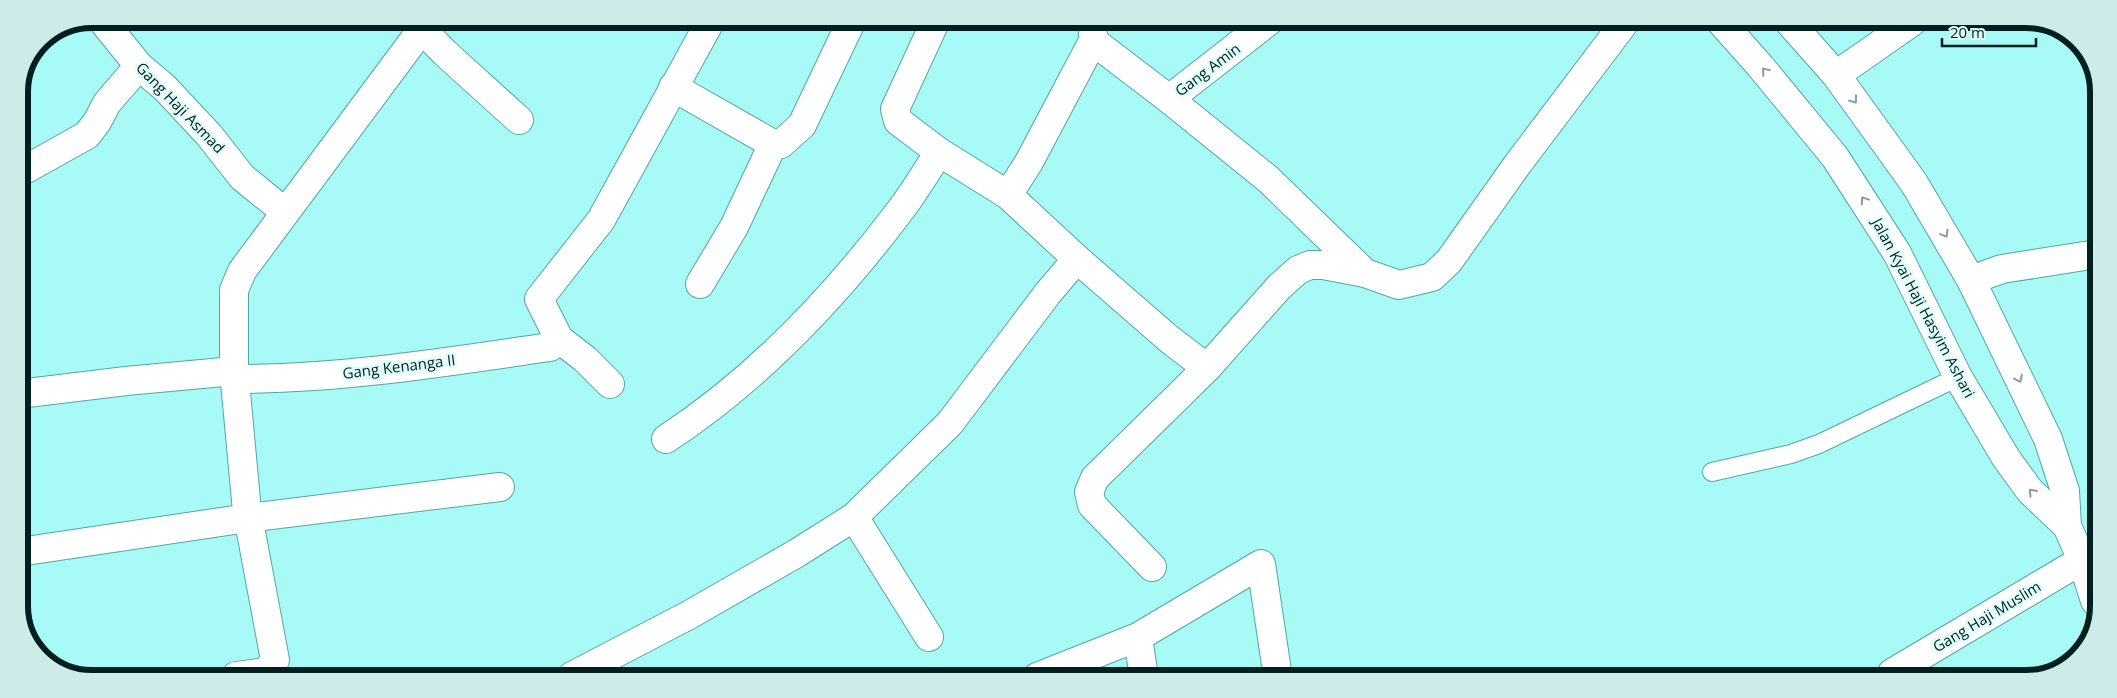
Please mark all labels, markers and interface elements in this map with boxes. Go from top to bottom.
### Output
scale bar [1942,15,2036,47]
text: 20 m [1950,22,1985,42]
street label: Gang Amin [1171,38,1244,100]
street label: Gang Haji Asmad [132,57,229,157]
one-way arrow [1761,68,1770,77]
one-way arrow [1848,94,1857,104]
one-way arrow [1861,196,1870,205]
street label: Jalan Kyai Haji Hasyim Ashari [1867,212,1980,401]
one-way arrow [1938,228,1948,237]
street label: Gang Kenanga II [341,349,456,383]
one-way arrow [2013,373,2023,382]
one-way arrow [2029,488,2038,497]
street label: Gang Haji Muslim [1929,576,2044,656]

